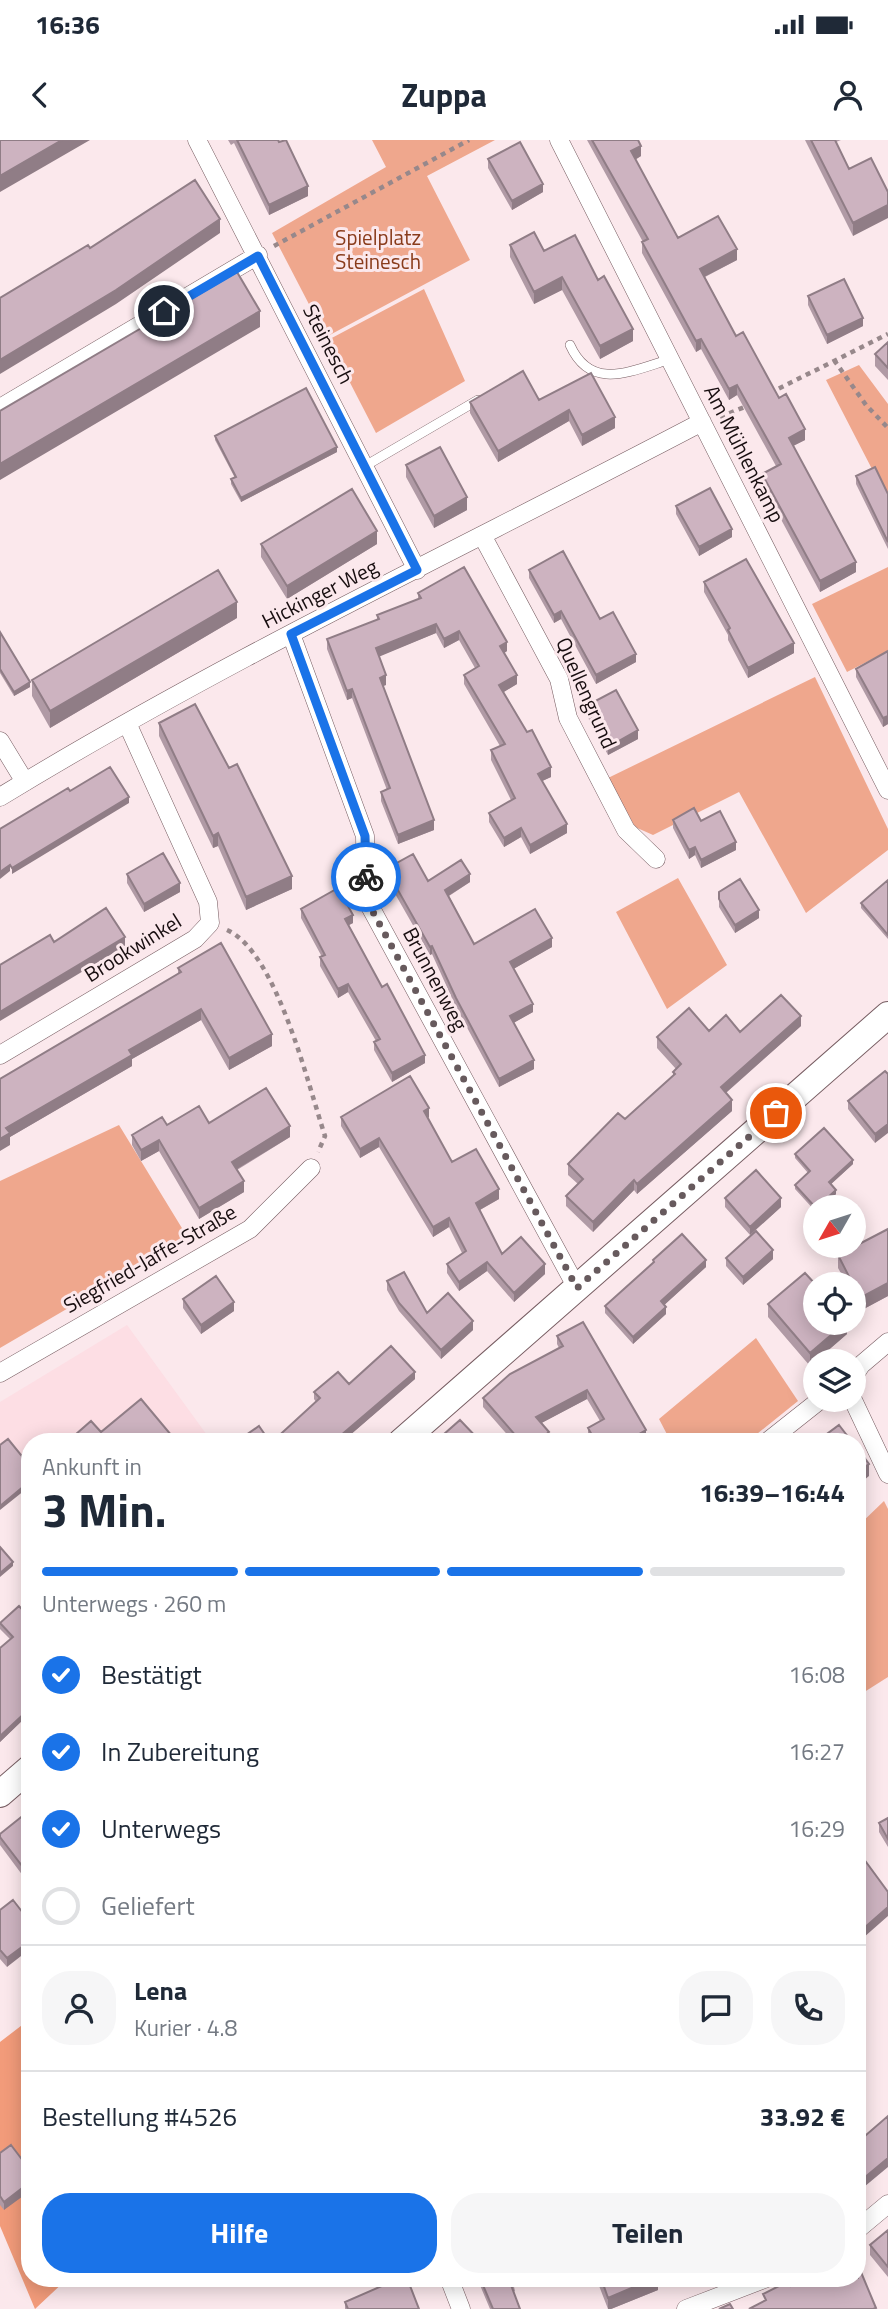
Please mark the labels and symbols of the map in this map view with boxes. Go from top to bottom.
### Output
park label: Spielplatz Steinesch [335,221,421,277]
pin [134,281,194,341]
street label: Steinesch [295,298,363,389]
street label: Am Mühlenkamp [696,379,793,528]
street label: Hickinger Weg [256,550,383,636]
street label: Quellengrund [548,632,626,753]
courier [331,842,401,912]
street label: Brookwinkel [78,905,187,990]
street label: Brunnenweg [395,921,477,1036]
pin [746,1083,806,1143]
north arrow [803,1195,866,1258]
street label: Siegfried-Jaffe-Straße [57,1196,242,1321]

